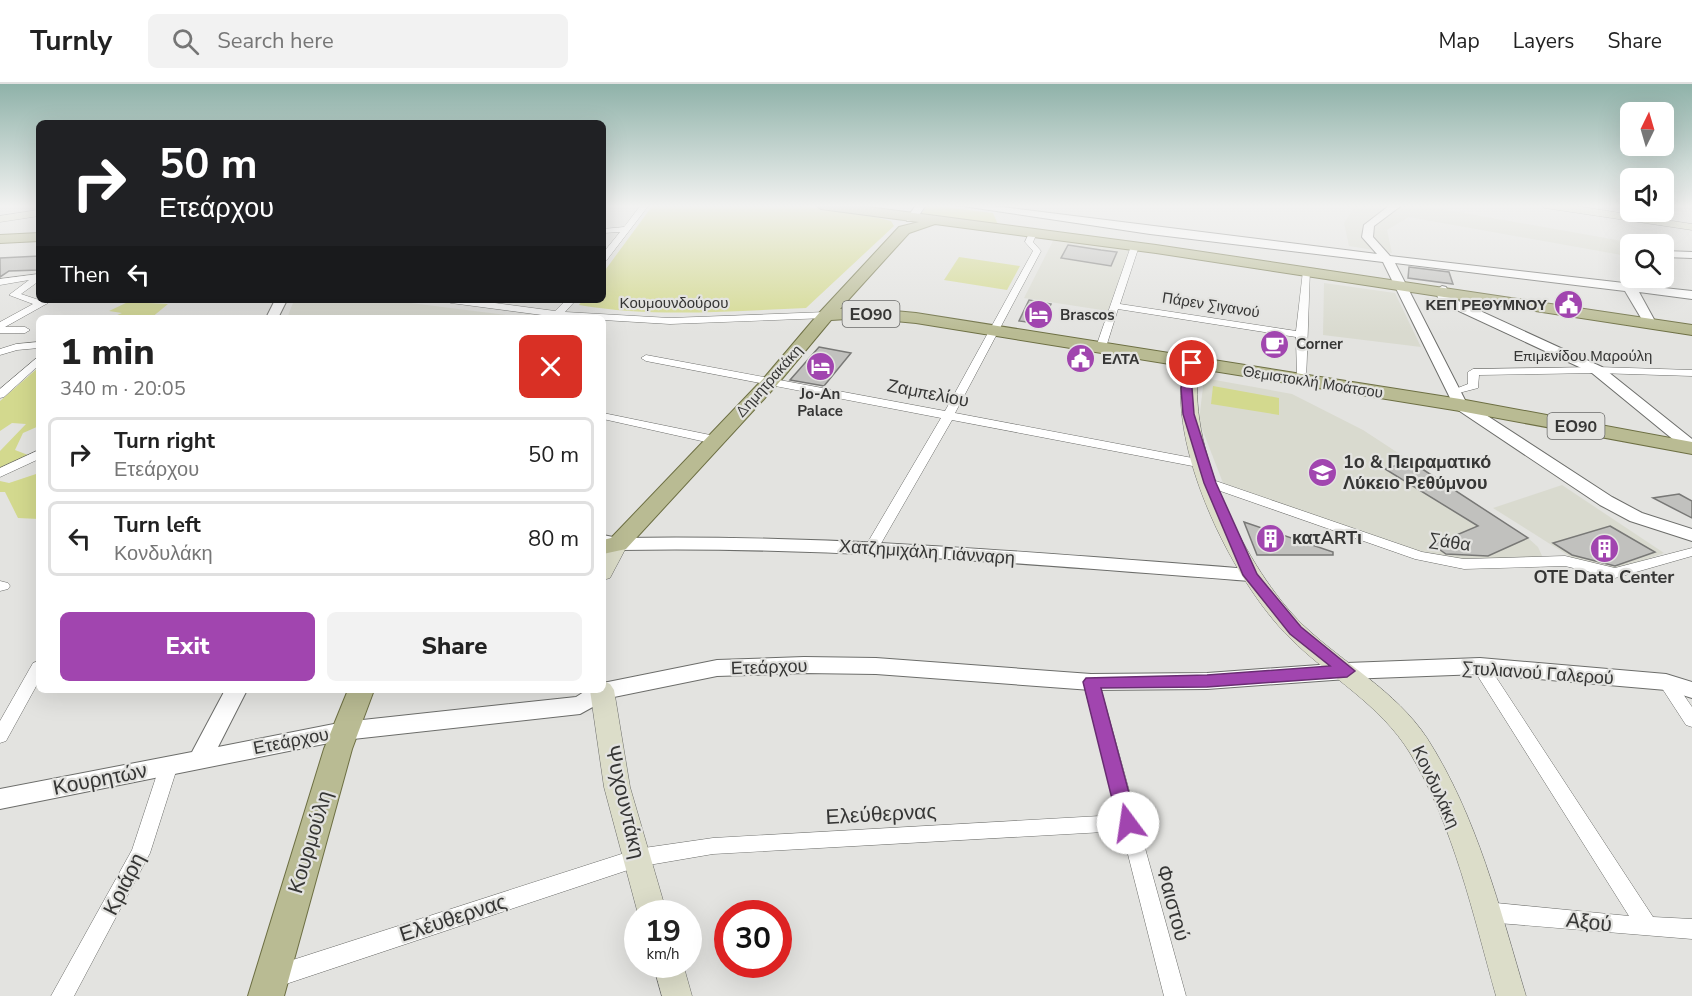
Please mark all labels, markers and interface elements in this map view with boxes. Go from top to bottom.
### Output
search box [148,14,568,68]
text: Turnly [30,22,112,60]
icon: search [169,25,202,58]
text: Search here [217,26,334,56]
text: Map [1438,27,1480,55]
text: Layers [1513,27,1574,55]
text: Share [1607,27,1662,55]
north arrow [1620,102,1674,156]
map controls [1620,102,1674,288]
text: 50 m [159,136,258,193]
icon: right [60,144,138,222]
button: sound [1620,168,1674,222]
text: Ετεάρχου [159,190,274,227]
button: search [1620,234,1674,288]
icon: left [122,258,155,291]
text: Then [60,260,110,290]
street label: Πάρεν Σιγανού [1161,287,1261,323]
public building icon: ΚΕΠ ΡΕΘΥΜΝΟΥ [1552,289,1584,321]
street label: Κουμουνδούρου [620,293,728,313]
place label: ΚΕΠ ΡΕΘΥΜΝΟΥ [1425,295,1547,315]
hotel icon: Brascos [1023,299,1055,331]
road number: ΕΟ90 [842,301,900,327]
place label: Brascos [1060,305,1115,325]
text: 1 min [60,328,155,377]
cafe icon: Corner [1259,328,1291,360]
place label: Corner [1296,334,1343,354]
button: close [519,335,582,398]
pin [1166,337,1217,388]
street label: Δημητρακάκη [731,340,807,422]
public building icon: ΕΛΤΑ [1065,343,1097,375]
icon: arrive [1175,346,1208,379]
street label: Επιμενίδου Μαρούλη [1514,346,1652,366]
place label: ΕΛΤΑ [1102,349,1140,369]
hotel icon: Jo-An Palace [804,351,836,383]
street label: Θεμιστοκλή Μοάτσου [1241,361,1385,403]
street label: Ζαμπελίου [885,373,971,413]
text: 340 m · 20:05 [60,375,186,402]
place label: Jo-An Palace [797,384,843,421]
road number: ΕΟ90 [1548,413,1604,439]
text: Turn right [114,426,215,456]
icon: right [63,438,96,471]
text: 50 m [528,440,579,470]
place label: 1ο & Πειραματικό Λύκειο Ρεθύμνου [1343,450,1491,495]
text: Ετεάρχου [114,456,199,483]
school or university icon: 1ο & Πειραματικό Λύκειο Ρεθύμνου [1306,456,1338,488]
text: Turn left [114,510,201,540]
icon: left [63,522,96,555]
building icon: κατARTι [1255,522,1287,554]
text: 80 m [528,524,579,554]
place label: κατARTι [1292,526,1362,550]
street label: Σάθα [1428,527,1472,557]
building icon: OTE Data Center [1588,532,1620,564]
street label: Χατζημιχάλη Γιάνναρη [838,534,1016,570]
text: Κονδυλάκη [114,540,213,567]
place label: OTE Data Center [1534,565,1674,589]
button: Exit [60,612,315,681]
button: Share [327,612,582,681]
street label: Ετεάρχου [730,654,808,680]
street label: Στυλιανού Γαλερού [1461,656,1615,690]
street label: Ετεάρχου [251,722,331,760]
street label: Κονδυλάκη [1406,742,1466,832]
street label: Ψυχουντάκη [598,743,652,861]
street label: Κουρητών [50,756,150,802]
street label: Κουρμούλη [281,787,339,897]
position arrow [1096,791,1160,855]
street label: Ελεύθερνας [825,797,937,831]
street label: Κριάρη [96,848,152,920]
street label: Φαιστού [1149,862,1197,944]
street label: Ελέυθερνας [396,888,510,948]
speed limit sign: 30 [714,900,792,978]
street label: Αξού [1565,906,1613,938]
text: 19 [645,911,681,952]
text: km/h [646,944,680,964]

